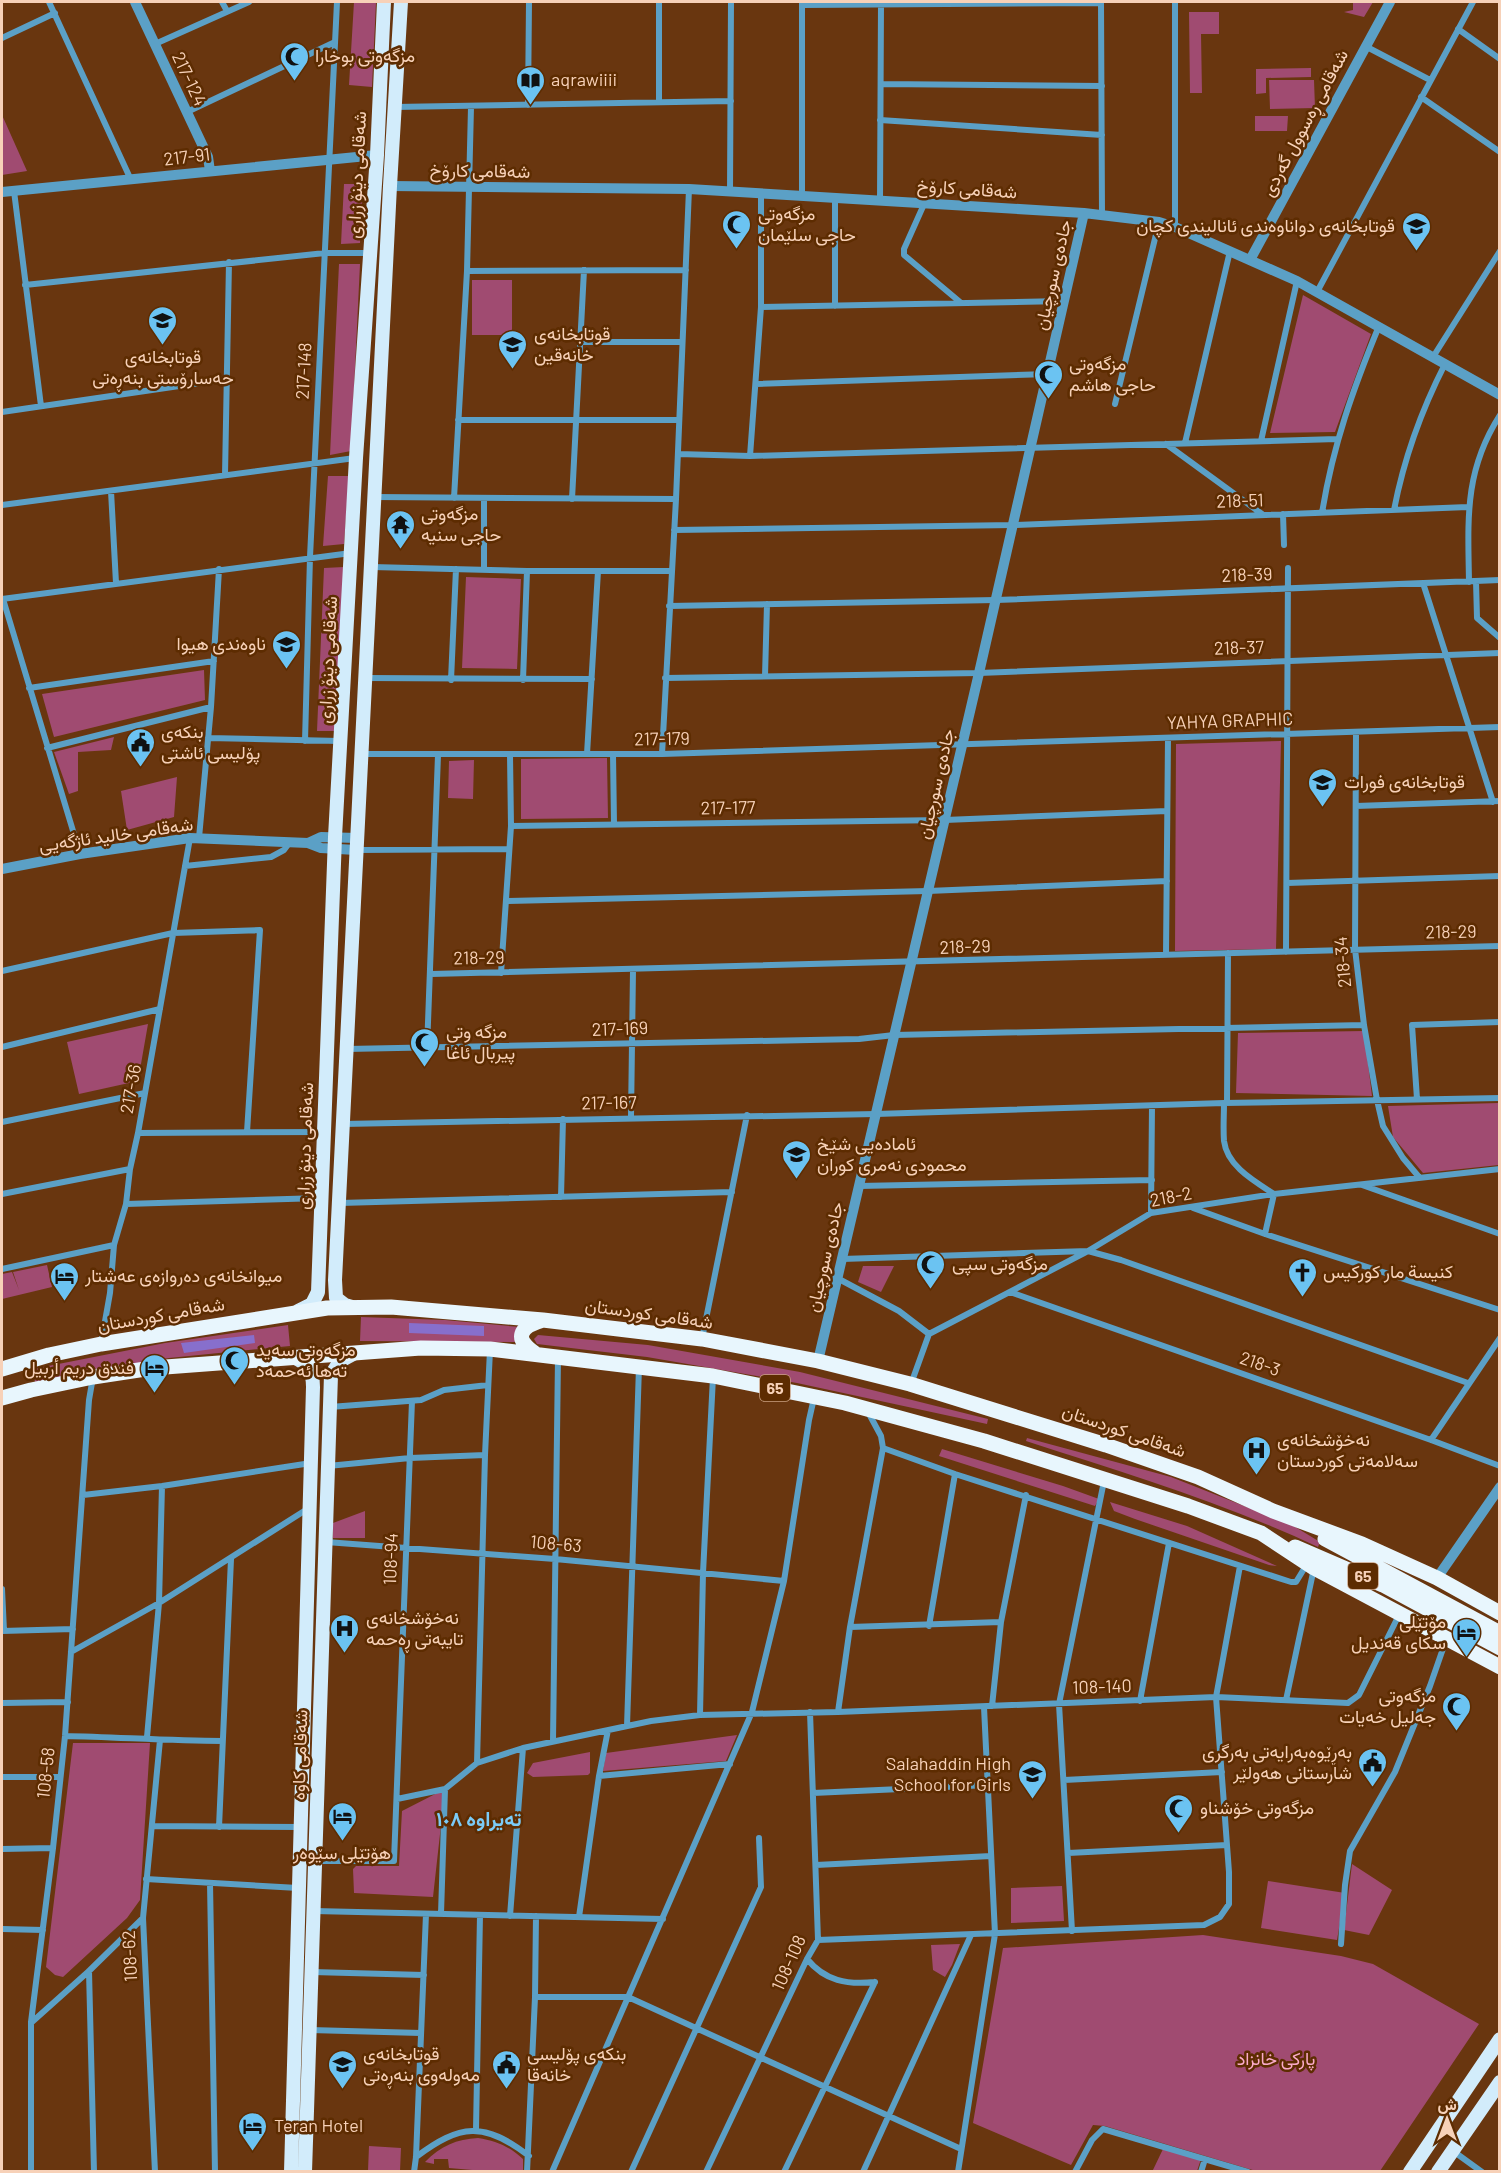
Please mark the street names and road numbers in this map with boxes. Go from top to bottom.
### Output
street label: شەقامی ڕەسوول گەردی [1256,45,1356,202]
street label: 217-124 [168,48,212,109]
street label: شەقامی دینۆ زراری [342,111,371,239]
street label: 217-91 [162,142,211,170]
street label: شەقامی کارۆخ [429,158,531,184]
street label: شەقامی کارۆخ [916,174,1018,204]
street label: جادەی سورچیان [1029,217,1077,333]
street label: 217-148 [291,342,315,400]
street label: 218-51 [1216,488,1264,512]
street label: 218-39 [1221,562,1273,586]
street label: شەقامی دینۆ زراری [313,596,342,724]
street label: 218-37 [1214,635,1265,659]
street label: YAHYA GRAPHIC [1166,707,1294,733]
street label: جادەی سورچیان [912,726,960,842]
street label: 217-179 [634,727,690,749]
street label: 217-177 [700,796,756,818]
street label: شەقامی خالید ئاژگەیی [37,812,195,857]
street label: 218-29 [1425,920,1477,942]
street label: 218-29 [939,934,991,958]
street label: 218-34 [1329,936,1355,989]
street label: 218-29 [453,946,505,968]
street label: 217-169 [591,1016,648,1040]
street label: 217-36 [115,1062,145,1115]
street label: شەقامی دینۆ زراری [291,1082,318,1210]
street label: 217-167 [581,1091,637,1113]
street label: 218-2 [1148,1181,1193,1211]
street label: جادەی سورچیان [801,1199,849,1315]
street label: شەقامی کوردستان [95,1292,226,1337]
street label: شەقامی کوردستان [584,1293,715,1334]
street label: 218-3 [1237,1346,1283,1380]
road number: 65 [760,1375,790,1401]
street label: شەقامی کوردستان [1059,1399,1189,1462]
street label: 108-63 [529,1530,583,1556]
street label: 108-94 [378,1532,402,1585]
road number: 65 [1348,1563,1378,1589]
street label: 108-140 [1072,1674,1132,1698]
street label: شەقامی کاوە [286,1709,313,1801]
street label: 108-58 [31,1746,59,1800]
street label: 108-62 [117,1930,141,1983]
street label: 108-108 [766,1931,810,1994]

